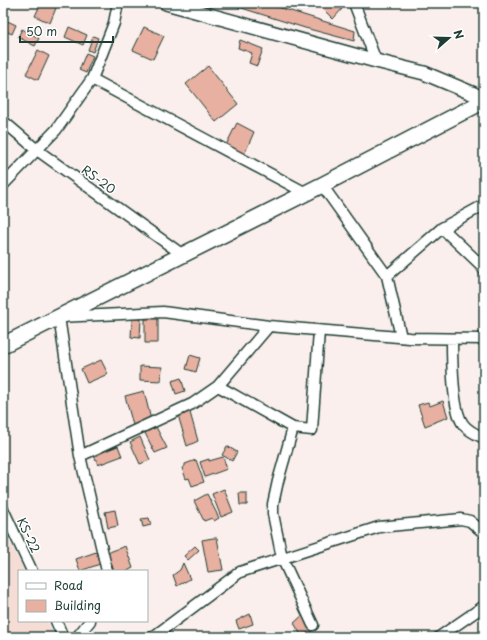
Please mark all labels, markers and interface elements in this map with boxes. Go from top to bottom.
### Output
scale bar [20,18,113,44]
north arrow [429,18,469,58]
text: 50 m [26,22,57,40]
text: N [449,27,468,42]
street label: RS-20 [78,160,120,198]
street label: KS-22 [13,514,45,556]
legend [18,570,148,622]
text: Road [54,576,83,594]
text: Building [54,596,101,614]

